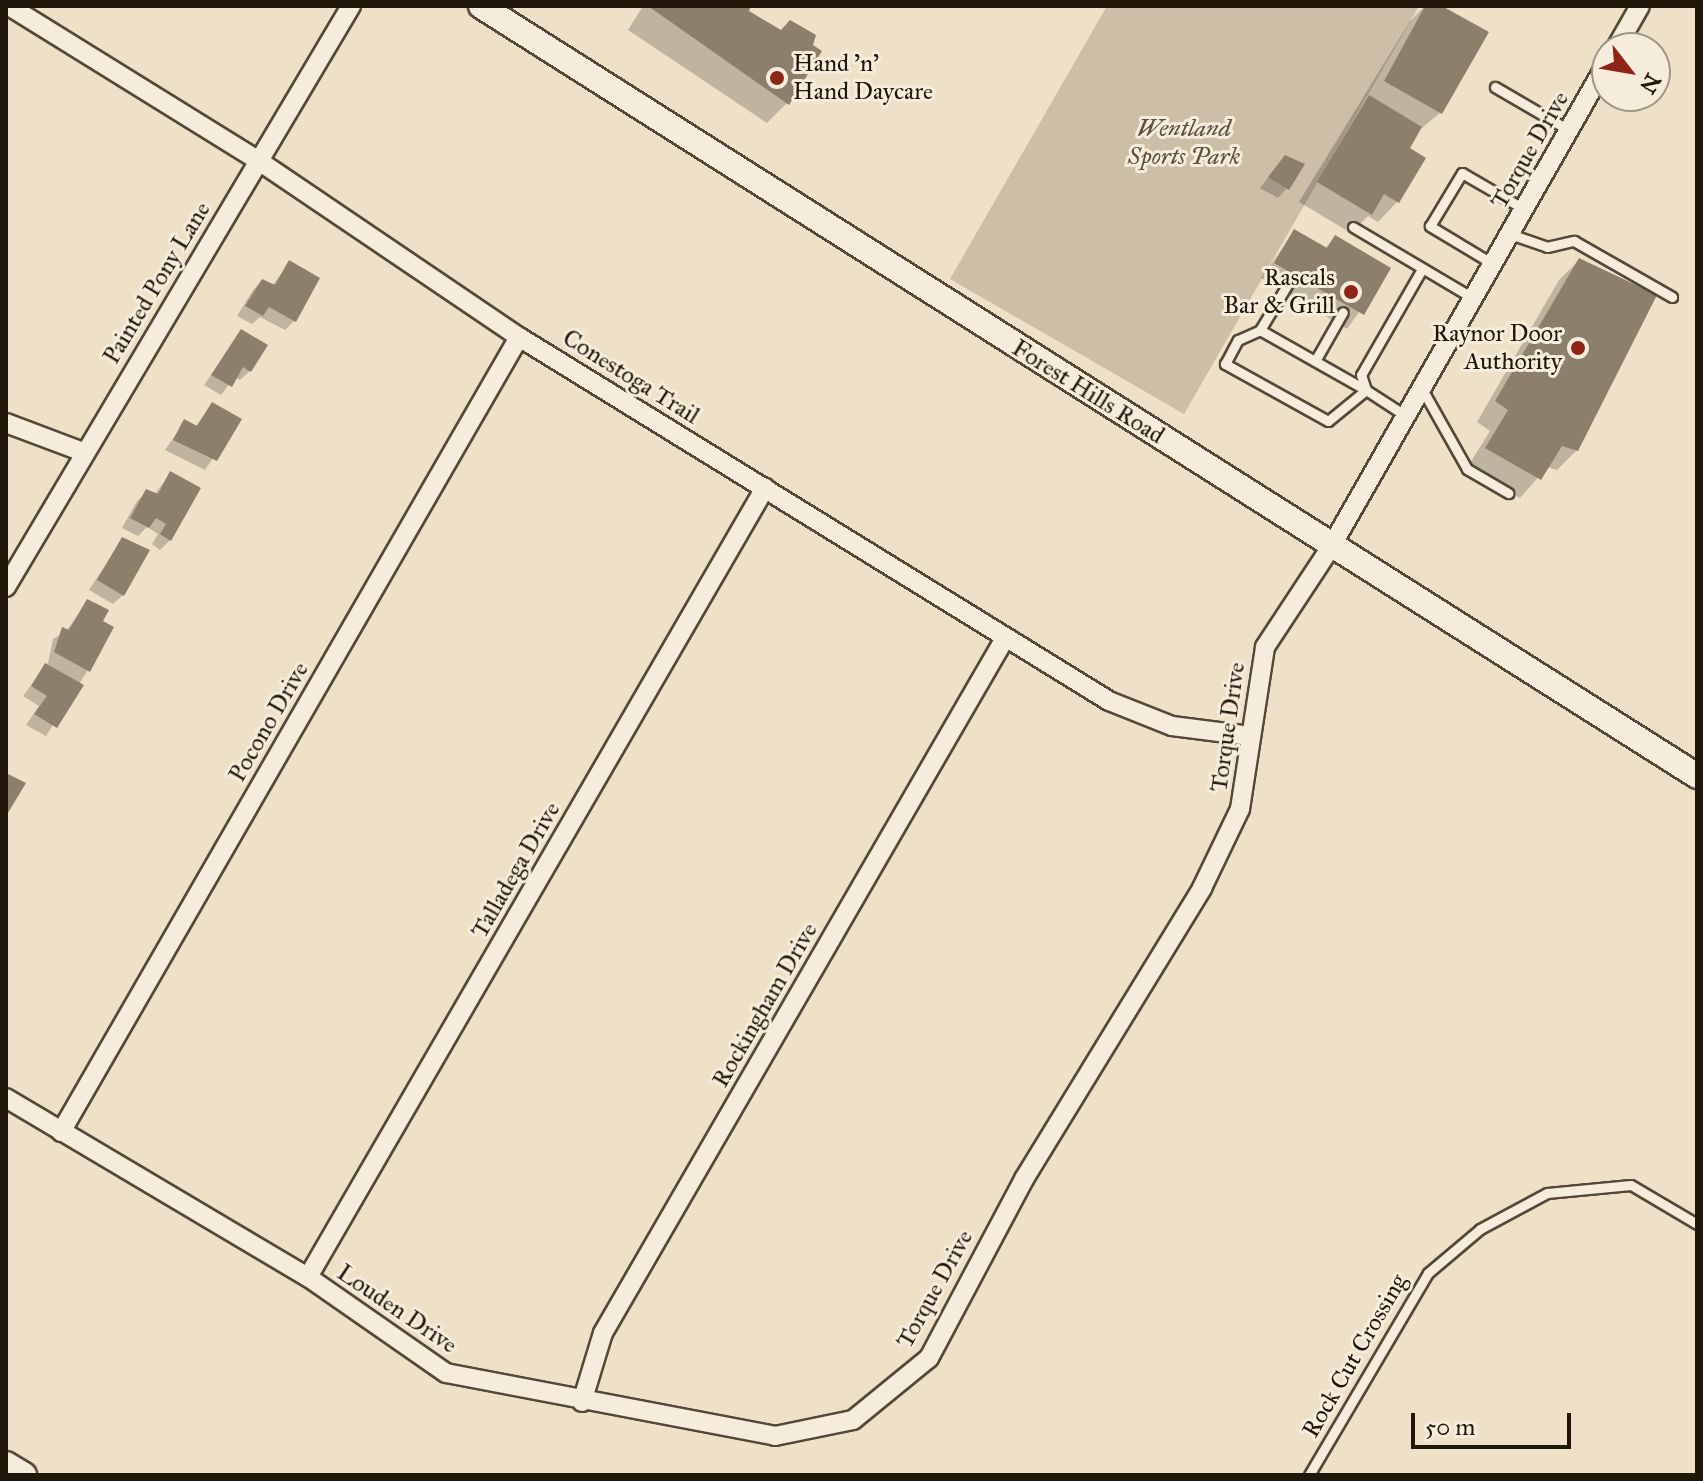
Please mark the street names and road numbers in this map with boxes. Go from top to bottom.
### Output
street label: Torque Drive [1485,86,1575,214]
street label: Painted Pony Lane [97,197,217,369]
street label: Conestoga Trail [557,324,705,430]
street label: Forest Hills Road [1007,334,1169,450]
street label: Pocono Drive [223,657,315,787]
street label: Torque Drive [1205,660,1251,794]
street label: Talladega Drive [465,797,567,943]
street label: Rockingham Drive [706,918,824,1092]
street label: Torque Drive [891,1225,979,1353]
street label: Louden Drive [332,1258,462,1360]
street label: Rock Cut Crossing [1297,1269,1413,1443]

